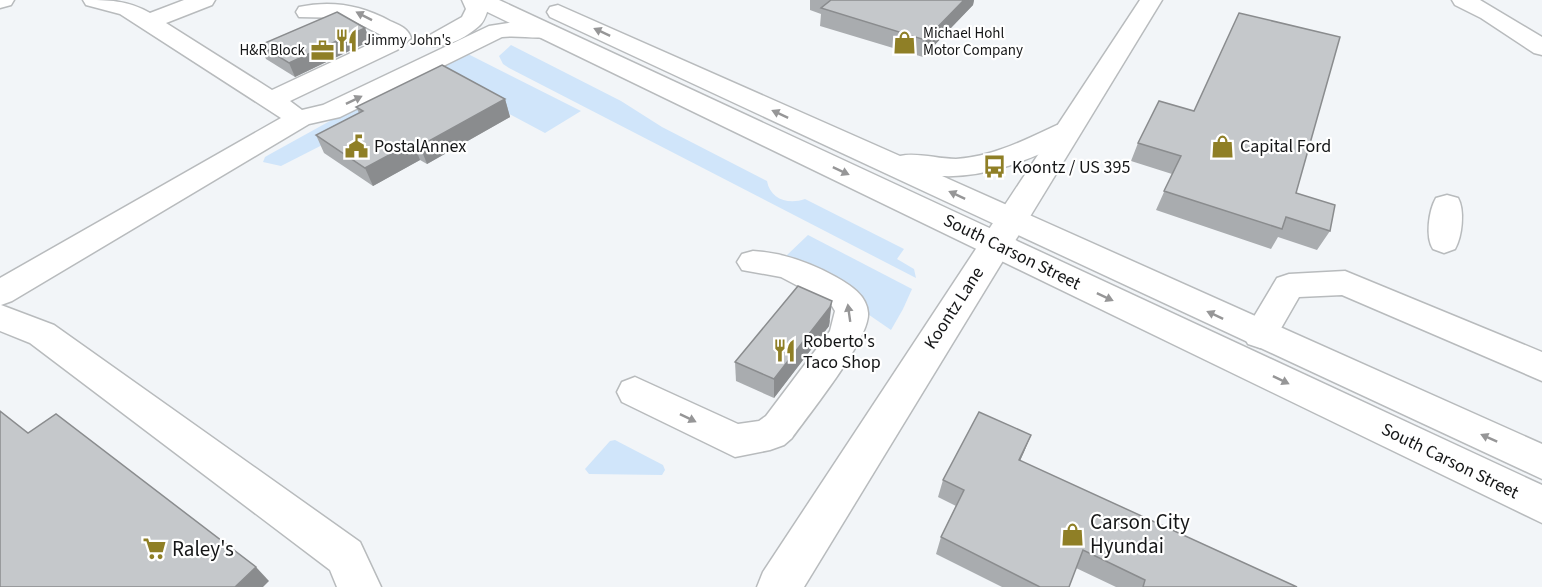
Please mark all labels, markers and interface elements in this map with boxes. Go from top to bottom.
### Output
one-way arrow [355,12,372,21]
place label: Michael Hohl Motor Company [923,23,1023,61]
restaurant icon: Jimmy John's [333,27,359,53]
one-way arrow [594,28,611,37]
shop icon: Michael Hohl Motor Company [892,29,918,55]
place label: Jimmy John's [364,30,451,51]
office icon: H&R Block [310,37,336,63]
place label: H&R Block [240,40,306,61]
one-way arrow [346,95,363,104]
one-way arrow [771,110,788,119]
public building icon: PostalAnnex [343,133,369,159]
shop icon: Capital Ford [1209,133,1235,159]
place label: PostalAnnex [374,134,466,159]
place label: Capital Ford [1240,134,1331,159]
bus stop icon: Koontz / US 395 [981,154,1007,180]
place label: Koontz / US 395 [1012,155,1130,180]
one-way arrow [833,167,850,176]
one-way arrow [948,191,965,200]
street label: South Carson Street [939,208,1085,296]
street label: Koontz Lane [918,262,990,354]
one-way arrow [1096,292,1113,301]
one-way arrow [845,303,854,322]
one-way arrow [1207,310,1224,319]
place label: Roberto's Taco Shop [803,329,881,375]
restaurant icon: Roberto's Taco Shop [772,338,798,364]
one-way arrow [1273,376,1290,385]
one-way arrow [679,413,696,423]
street label: South Carson Street [1377,417,1523,505]
one-way arrow [1480,434,1497,443]
place label: Carson City Hyundai [1090,507,1190,561]
shop icon: Carson City Hyundai [1059,521,1085,547]
place label: Raley's [172,534,234,564]
supermarket icon: Raley's [141,536,167,562]

